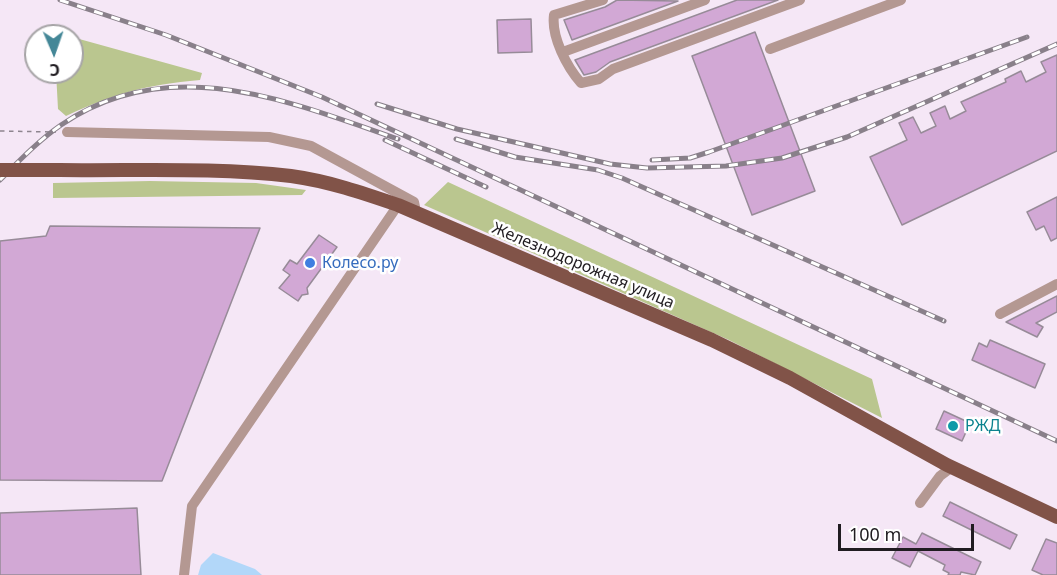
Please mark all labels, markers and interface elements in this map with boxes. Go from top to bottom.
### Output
north arrow [24,24,84,84]
text: С [49,59,60,81]
street label: Железнодорожная улица [489,219,677,313]
place label: Колесо.ру [322,253,398,273]
marker: Колесо.ру [303,256,317,270]
place label: РЖД [965,416,1001,436]
marker: РЖД [946,419,960,433]
scale bar [841,512,978,550]
text: 100 m [849,522,901,546]

